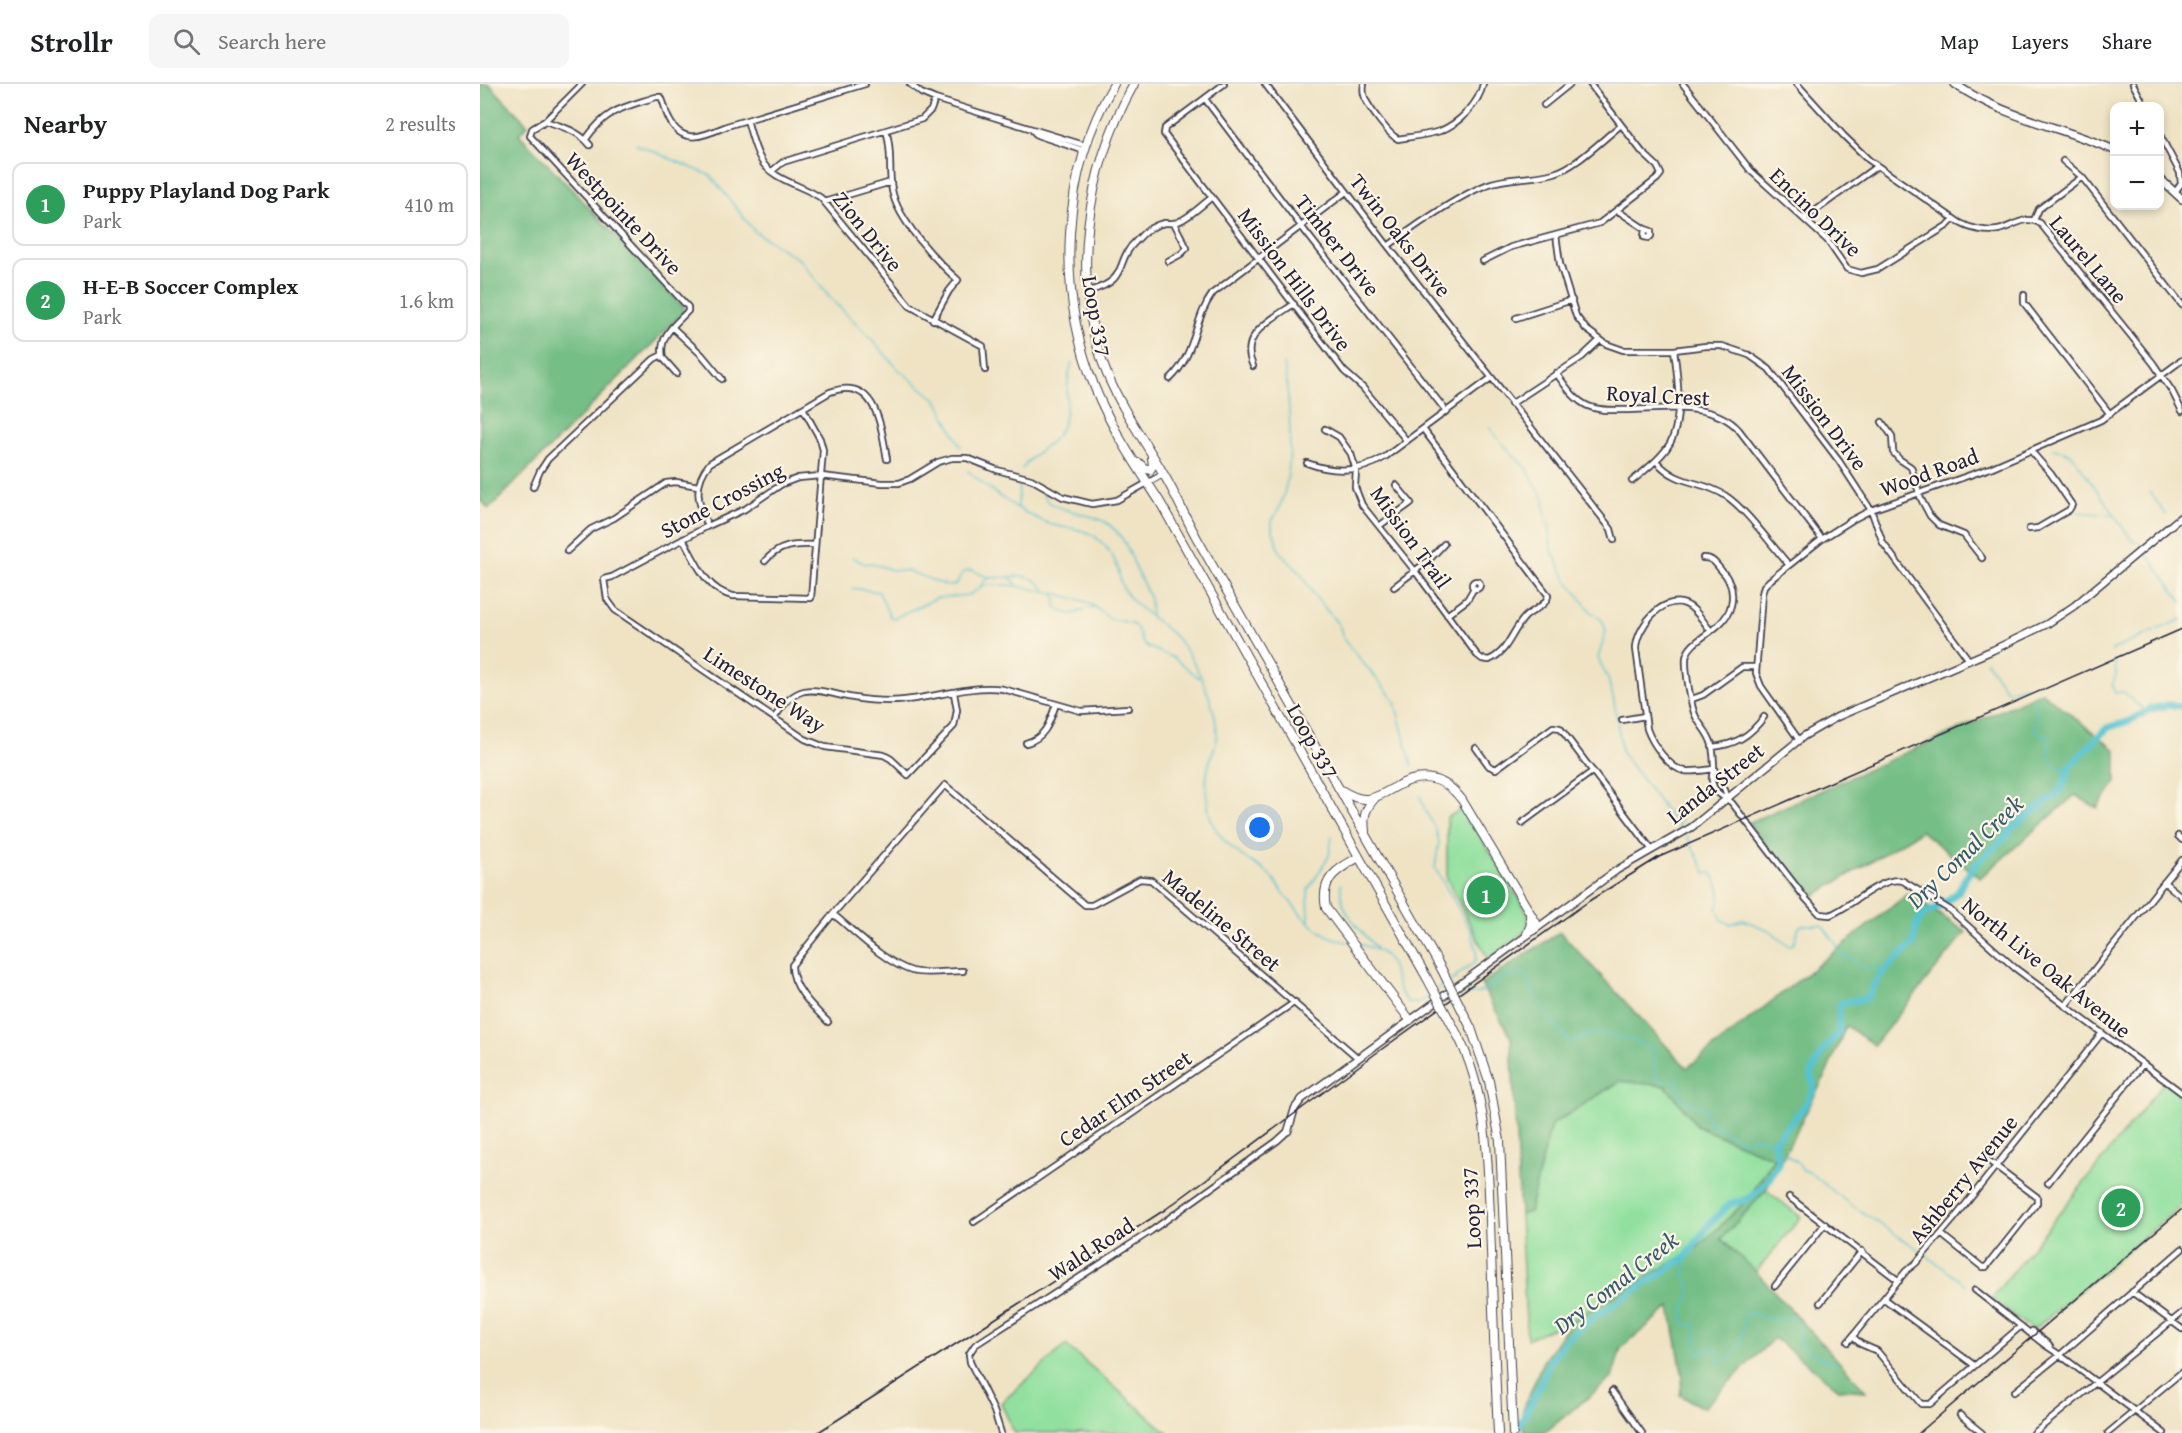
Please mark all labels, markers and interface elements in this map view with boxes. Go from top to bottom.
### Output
search box [149,14,569,68]
text: Strollr [30,21,113,62]
icon: search [170,25,203,58]
text: Search here [218,25,326,57]
text: Map [1940,26,1979,57]
text: Layers [2012,26,2069,57]
text: Share [2102,26,2152,57]
map controls [2110,102,2164,210]
button: + [2110,102,2164,156]
text: Nearby [24,104,107,143]
text: 2 results [385,109,456,138]
street label: Westpointe Drive [558,144,690,282]
button: − [2110,156,2164,210]
street label: Encino Drive [1763,160,1869,264]
street label: Twin Oaks Drive [1342,166,1460,304]
text: Puppy Playland Dog Park [83,174,329,206]
street label: Zion Drive [825,184,911,278]
street label: Timber Drive [1288,187,1388,303]
text: 1 [40,190,51,219]
text: 410 m [404,190,454,219]
street label: Mission Hills Drive [1230,201,1360,357]
text: Park [83,206,122,235]
street label: Laurel Lane [2042,208,2136,310]
text: H-E-B Soccer Complex [83,270,298,302]
street label: Loop 337 [1074,273,1120,359]
text: 2 [40,286,51,315]
text: 1.6 km [399,286,454,315]
text: Park [83,302,122,331]
street label: Mission Drive [1774,357,1876,477]
street label: Royal Crest [1606,376,1711,414]
street label: Wood Road [1875,439,1983,505]
street label: Stone Crossing [654,454,790,546]
street label: Mission Trail [1363,479,1459,595]
street label: Limestone Way [698,638,832,740]
street label: Loop 337 [1279,698,1347,784]
street label: Landa Street [1659,735,1771,831]
water label: Dry Comal Creek [1898,787,2031,917]
your location [1245,813,1274,842]
street label: Madeline Street [1156,861,1288,979]
pin: 1 [1466,872,1506,918]
street label: North Live Oak Avenue [1956,889,2138,1045]
street label: Cedar Elm Street [1052,1042,1198,1154]
street label: Ashberry Avenue [1901,1108,2025,1250]
street label: Loop 337 [1453,1166,1489,1250]
pin: 2 [2102,1186,2140,1230]
street label: Wald Road [1042,1209,1141,1289]
water label: Dry Comal Creek [1545,1223,1686,1343]

